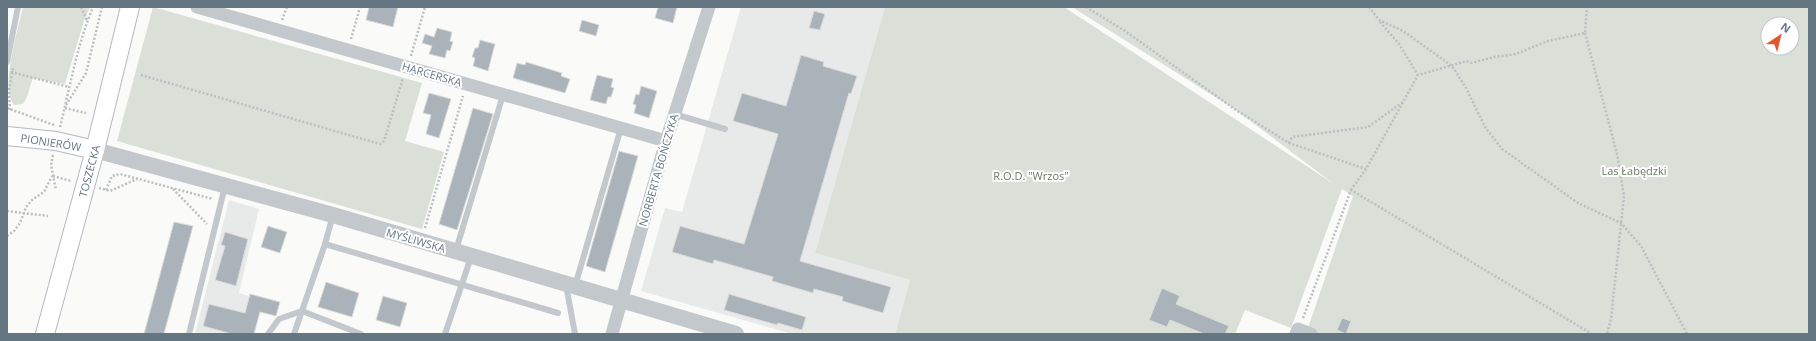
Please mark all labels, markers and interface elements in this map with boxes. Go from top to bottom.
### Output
north arrow [1760,16,1800,56]
text: N [1778,19,1794,36]
street label: HARCERSKA [400,58,464,90]
street label: NORBERTA BOŃCZYKA [635,112,681,228]
street label: PIONIERÓW [20,130,82,154]
street label: TOSZECKA [75,143,103,199]
park label: Las Łabędzki [1601,163,1667,178]
park label: R.O.D. "Wrzos" [993,168,1069,183]
street label: MYŚLIWSKA [385,224,447,256]

